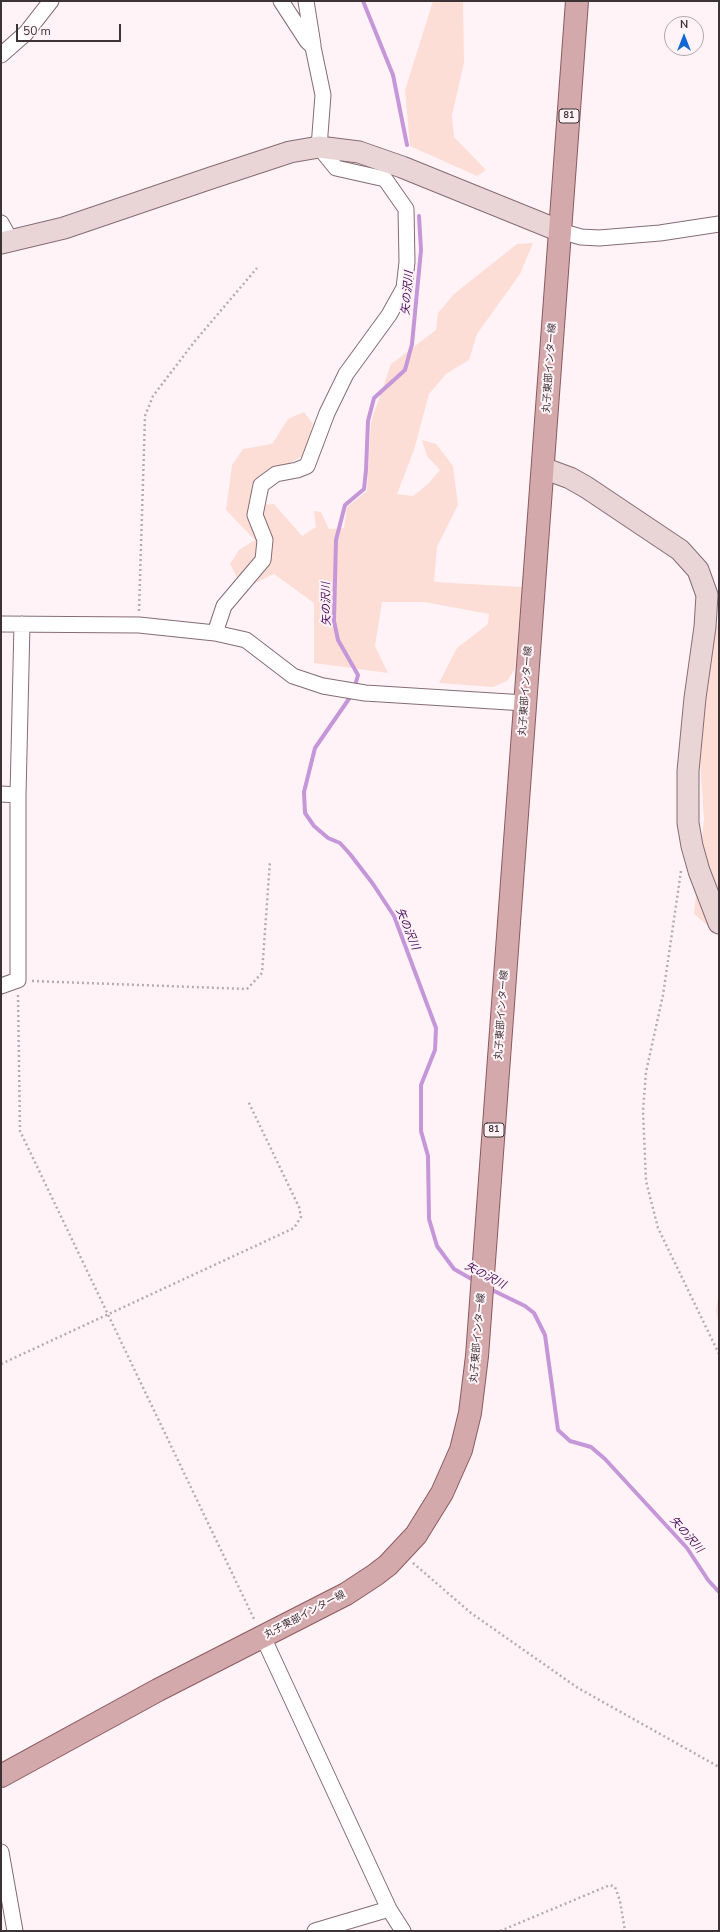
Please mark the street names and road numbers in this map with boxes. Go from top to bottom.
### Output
road number: 81 [559,109,579,123]
street label: 丸子東部インター線 [541,323,559,413]
street label: 丸子東部インター線 [517,646,535,736]
street label: 丸子東部インター線 [493,970,511,1060]
road number: 81 [484,1123,504,1137]
street label: 丸子東部インター線 [468,1293,488,1383]
street label: 丸子東部インター線 [262,1589,348,1641]

